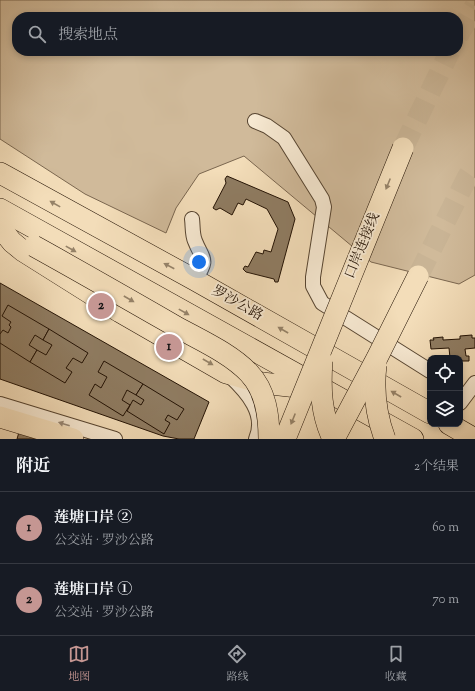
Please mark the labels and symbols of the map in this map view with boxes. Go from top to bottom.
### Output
one-way arrow [385,178,391,190]
one-way arrow [49,201,61,208]
street label: 口岸连接线 [341,210,385,282]
one-way arrow [65,245,77,252]
your location [189,252,209,272]
one-way arrow [164,263,175,270]
street label: 罗沙公路 [208,282,266,326]
pin: 2 [88,291,114,321]
one-way arrow [123,296,135,303]
one-way arrow [179,308,190,315]
one-way arrow [277,326,289,333]
pin: 1 [156,332,182,362]
one-way arrow [202,358,214,365]
one-way arrow [390,390,402,397]
one-way arrow [289,414,295,426]
one-way arrow [58,421,70,427]

